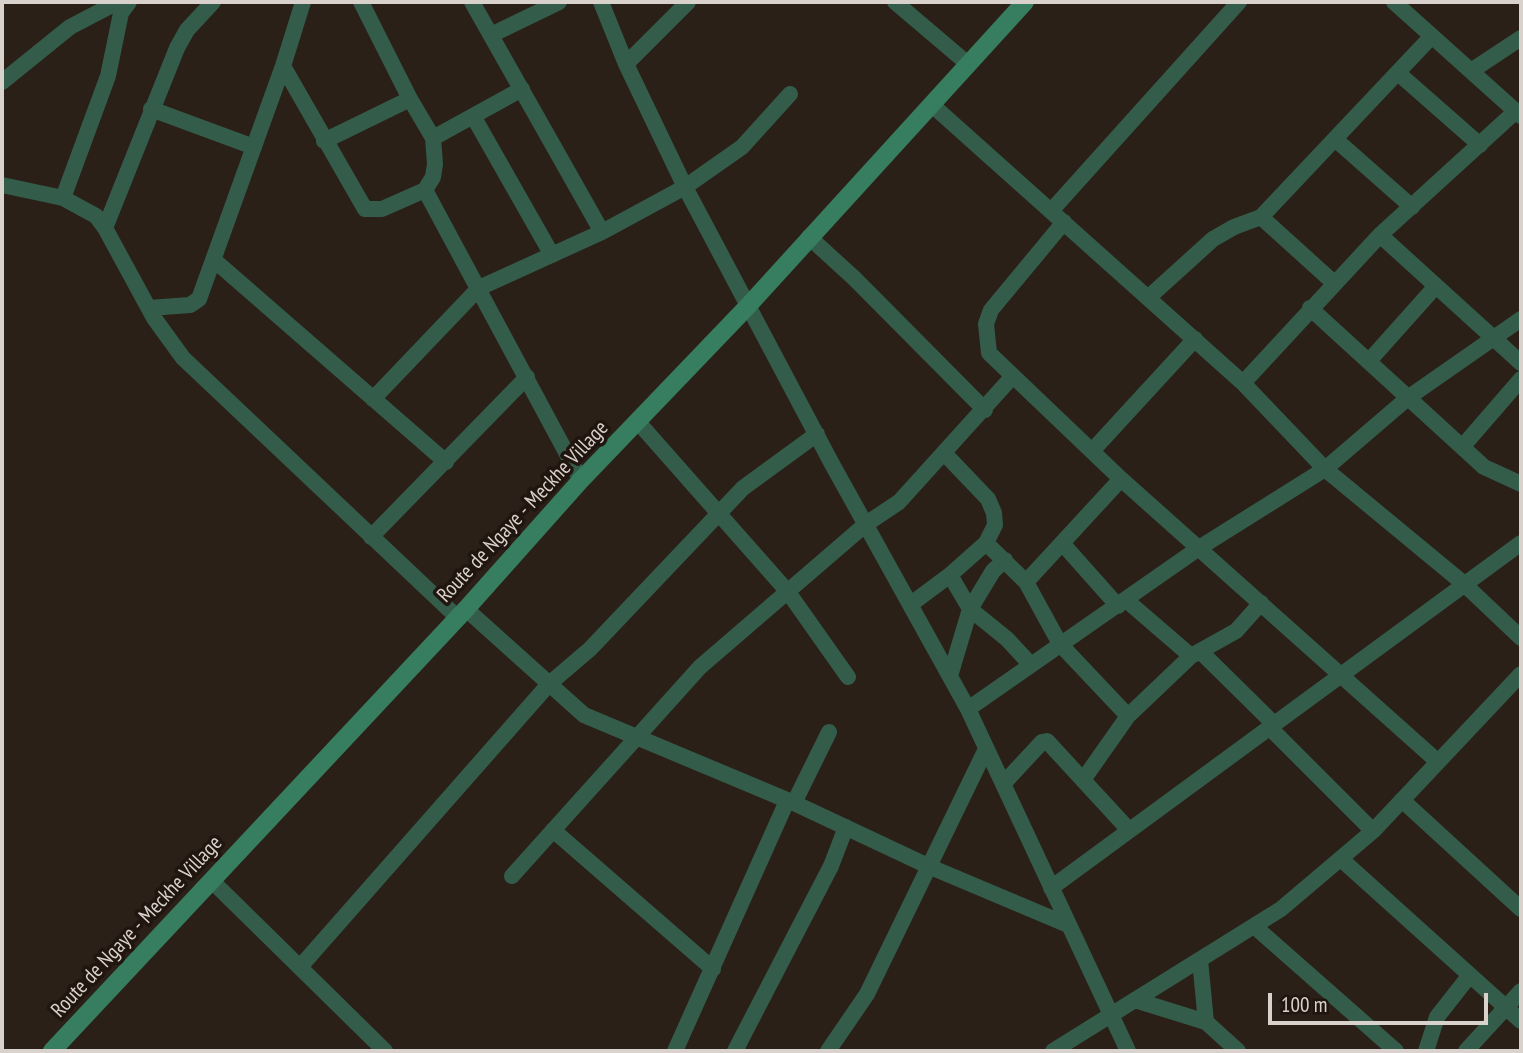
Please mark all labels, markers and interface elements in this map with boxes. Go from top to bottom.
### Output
street label: Route de Ngaye - Meckhe Village [432,416,614,608]
street label: Route de Ngaye - Meckhe Village [46,831,228,1023]
scale bar [1271,979,1492,1023]
text: 100 m [1281,991,1327,1018]

